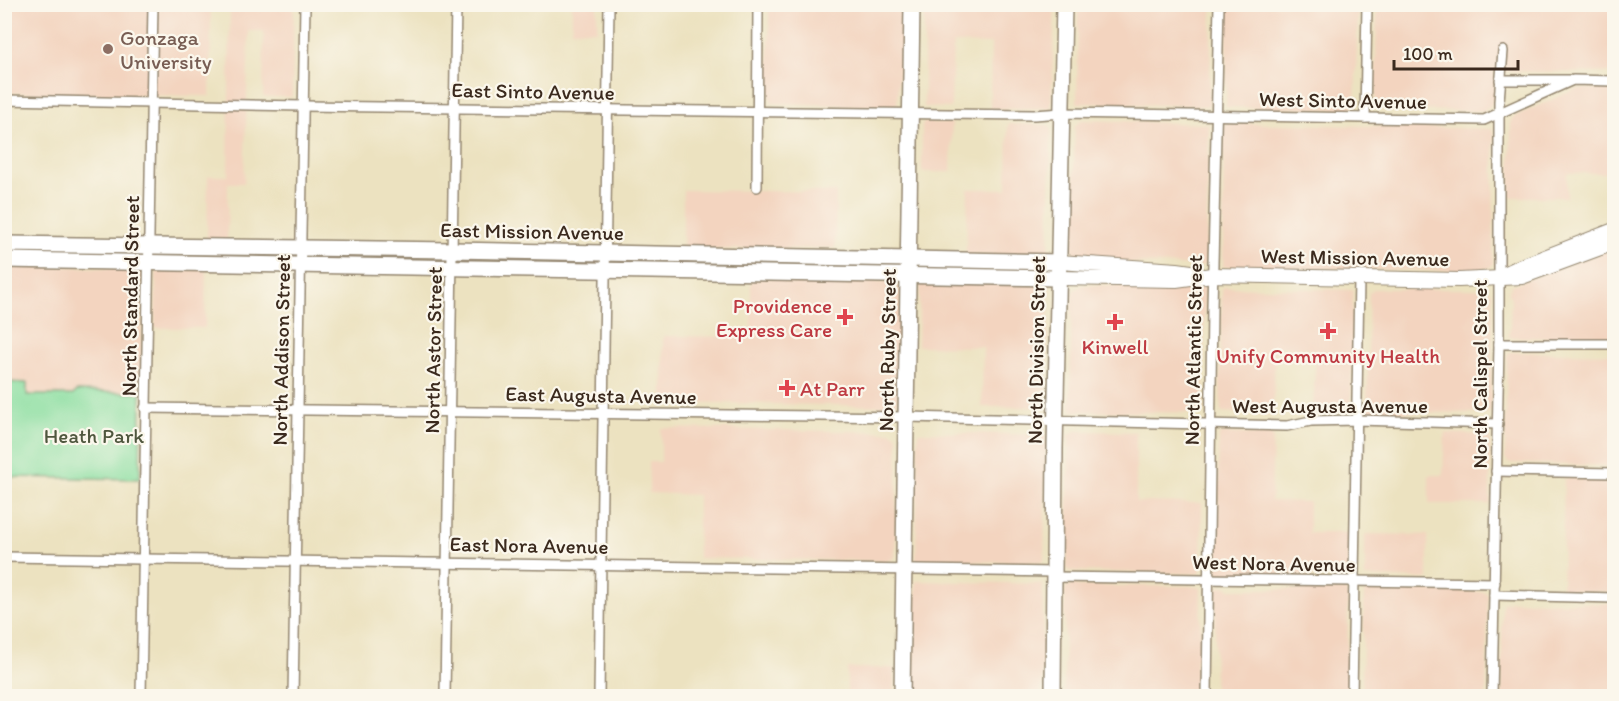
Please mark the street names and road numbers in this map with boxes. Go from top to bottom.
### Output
street label: East Sinto Avenue [451,77,615,105]
street label: West Sinto Avenue [1259,86,1427,114]
street label: North Standard Street [116,195,144,397]
street label: East Mission Avenue [440,217,624,245]
street label: West Mission Avenue [1260,243,1450,271]
street label: North Addison Street [267,254,295,446]
street label: North Atlantic Street [1179,254,1207,446]
street label: North Division Street [1022,255,1050,444]
street label: North Astor Street [419,266,447,434]
street label: North Ruby Street [873,268,901,432]
street label: North Calispel Street [1467,279,1492,469]
street label: East Augusta Avenue [505,381,697,409]
street label: West Augusta Avenue [1232,393,1428,418]
street label: East Nora Avenue [449,531,609,559]
street label: West Nora Avenue [1192,549,1356,577]

